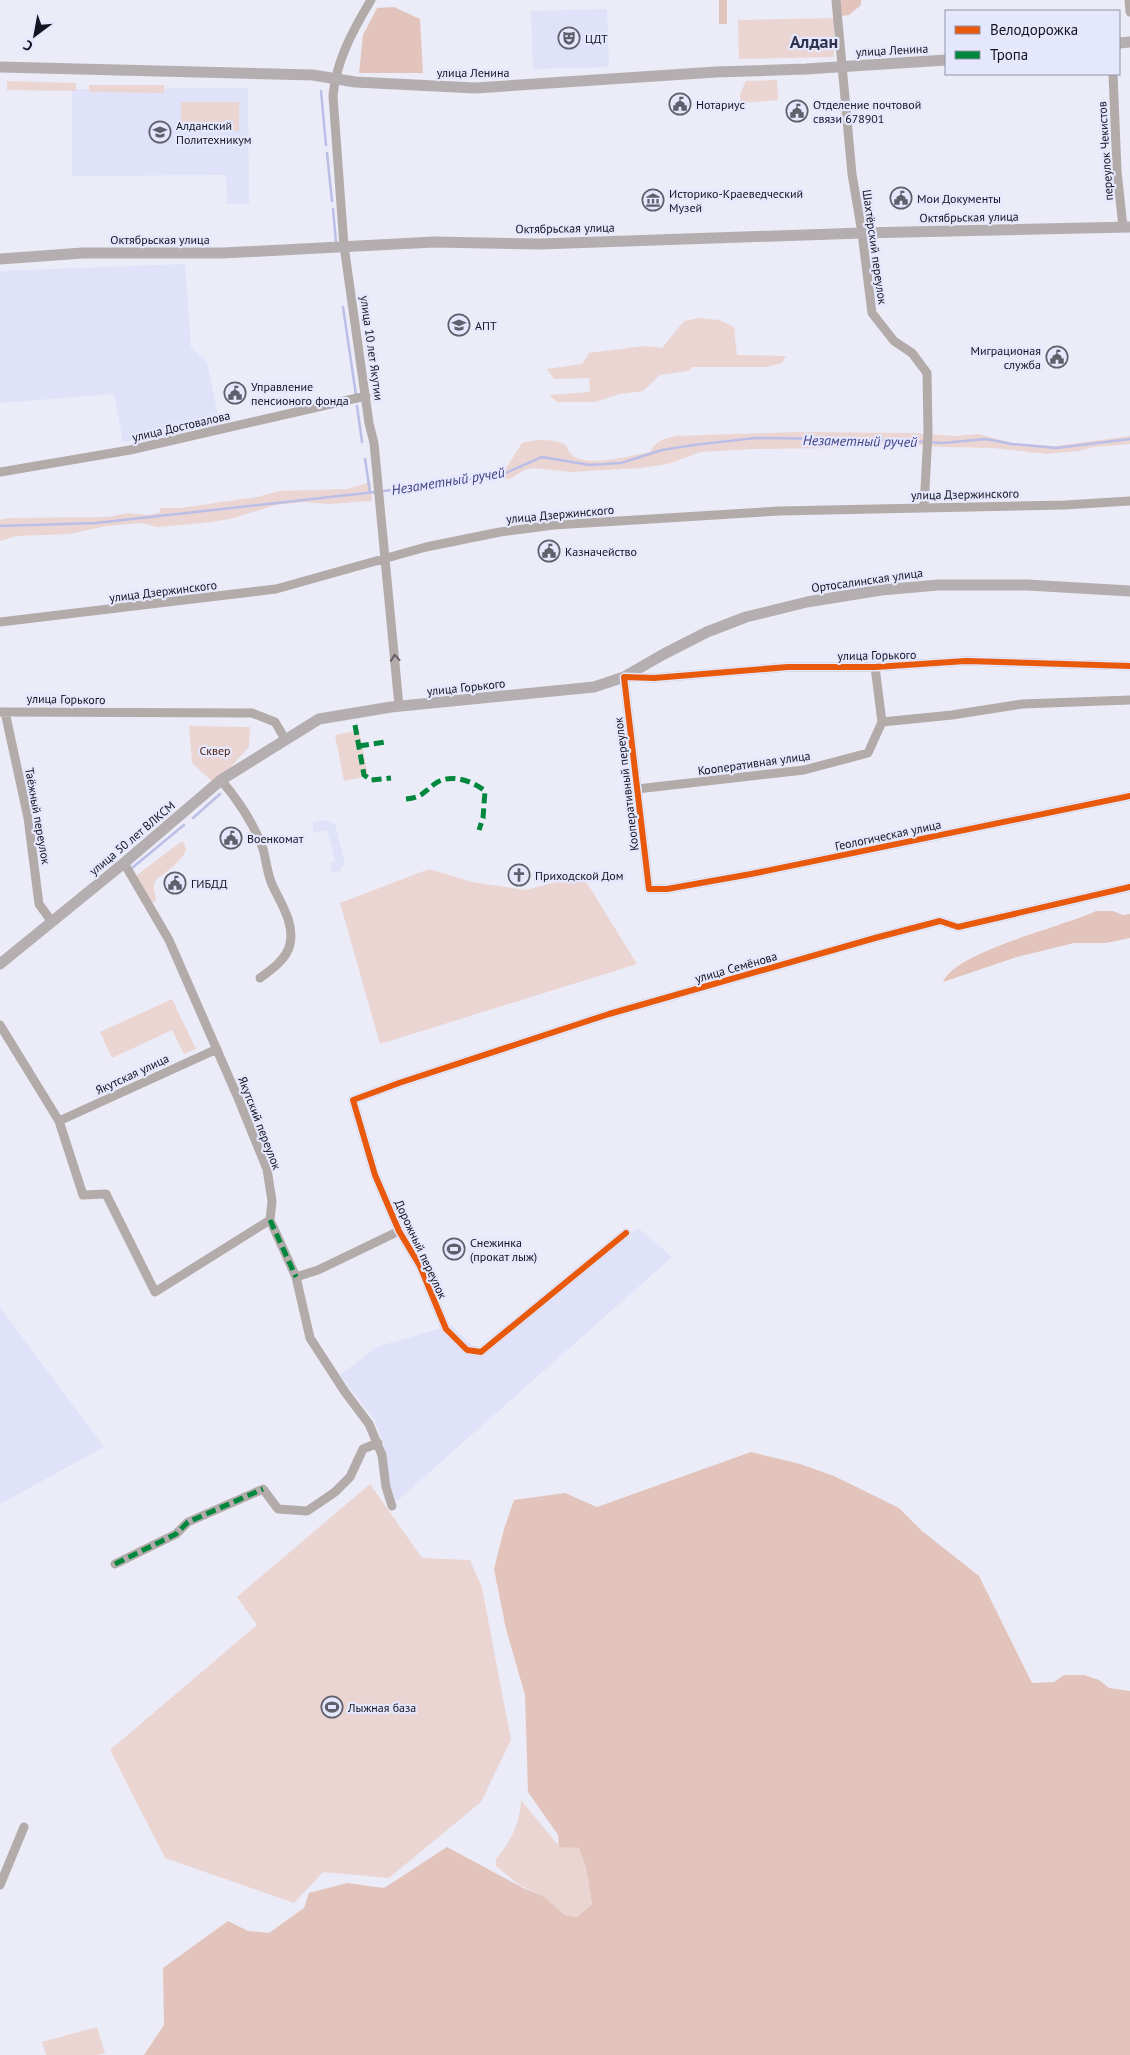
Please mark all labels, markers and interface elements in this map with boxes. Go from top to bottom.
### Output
north arrow [10,10,60,60]
legend [945,10,1120,75]
text: Велодорожка [990,20,1078,39]
theatre icon: ЦДТ [557,26,581,50]
district label: Алдан [790,30,838,53]
place label: ЦДТ [585,31,608,46]
text: С [20,36,36,56]
street label: улица Ленина [855,41,929,59]
text: Тропа [990,45,1028,64]
street label: улица Ленина [437,65,509,80]
public building icon: Нотариус [668,92,692,116]
place label: Нотариус [696,97,746,112]
place label: Отделение почтовой связи 678901 [813,97,921,126]
public building icon: Отделение почтовой связи 678901 [785,99,809,123]
street label: переулок Чекистов [1094,101,1116,201]
place label: Алданский Политехникум [176,118,252,147]
school or university icon: Алданский Политехникум [148,120,172,144]
place label: Историко-Краеведческий Музей [669,186,803,215]
public building icon: Мои Документы [889,186,913,210]
museum icon: Историко-Краеведческий Музей [641,188,665,212]
street label: Шахтёрский переулок [860,189,891,306]
place label: Мои Документы [917,191,1001,206]
street label: Октябрьская улица [919,209,1019,225]
street label: Октябрьская улица [515,220,615,236]
street label: Октябрьская улица [110,232,210,247]
street label: улица 10 лет Якутии [357,295,387,401]
school or university icon: АПТ [447,313,471,337]
place label: АПТ [475,318,497,333]
place label: Миграционая служба [970,343,1041,372]
public building icon: Миграционая служба [1045,345,1069,369]
place label: Управление пенсионого фонда [251,379,349,408]
public building icon: Управление пенсионого фонда [223,381,247,405]
street label: улица Достовалова [130,407,232,445]
water label: Незаметный ручей [803,431,917,451]
water label: Незаметный ручей [390,463,506,499]
street label: улица Дзержинского [911,486,1019,502]
street label: улица Дзержинского [505,502,615,526]
public building icon: Казначейство [537,539,561,563]
place label: Казначейство [565,544,637,559]
street label: Ортосалинская улица [810,565,924,595]
street label: улица Дзержинского [108,577,218,605]
street label: улица Горького [837,647,917,663]
one-way arrow [389,654,400,662]
street label: улица Горького [426,675,506,699]
street label: улица Горького [26,691,106,707]
street label: Кооперативный переулок [610,716,642,852]
park label: Сквер [199,743,231,758]
street label: Кооперативная улица [697,748,811,778]
street label: Таёжный переулок [22,766,54,866]
street label: улица 50 лет ВЛКСМ [86,798,178,878]
street label: Геологическая улица [834,816,942,854]
public building icon: Военкомат [219,826,243,850]
place label: Военкомат [247,831,304,846]
church icon: Приходской Дом [507,863,531,887]
place label: Приходской Дом [535,868,624,883]
public building icon: ГИБДД [163,871,187,895]
place label: ГИБДД [191,876,227,891]
street label: улица Семёнова [693,948,779,986]
street label: Якутская улица [93,1050,171,1098]
street label: Якутский переулок [235,1074,285,1172]
street label: Дорожный переулок [391,1197,451,1301]
place label: Снежинка (прокат лыж) [470,1235,537,1264]
sports icon: Снежинка (прокат лыж) [442,1237,466,1261]
sports icon: Лыжная база [320,1695,344,1719]
place label: Лыжная база [347,1700,416,1715]

